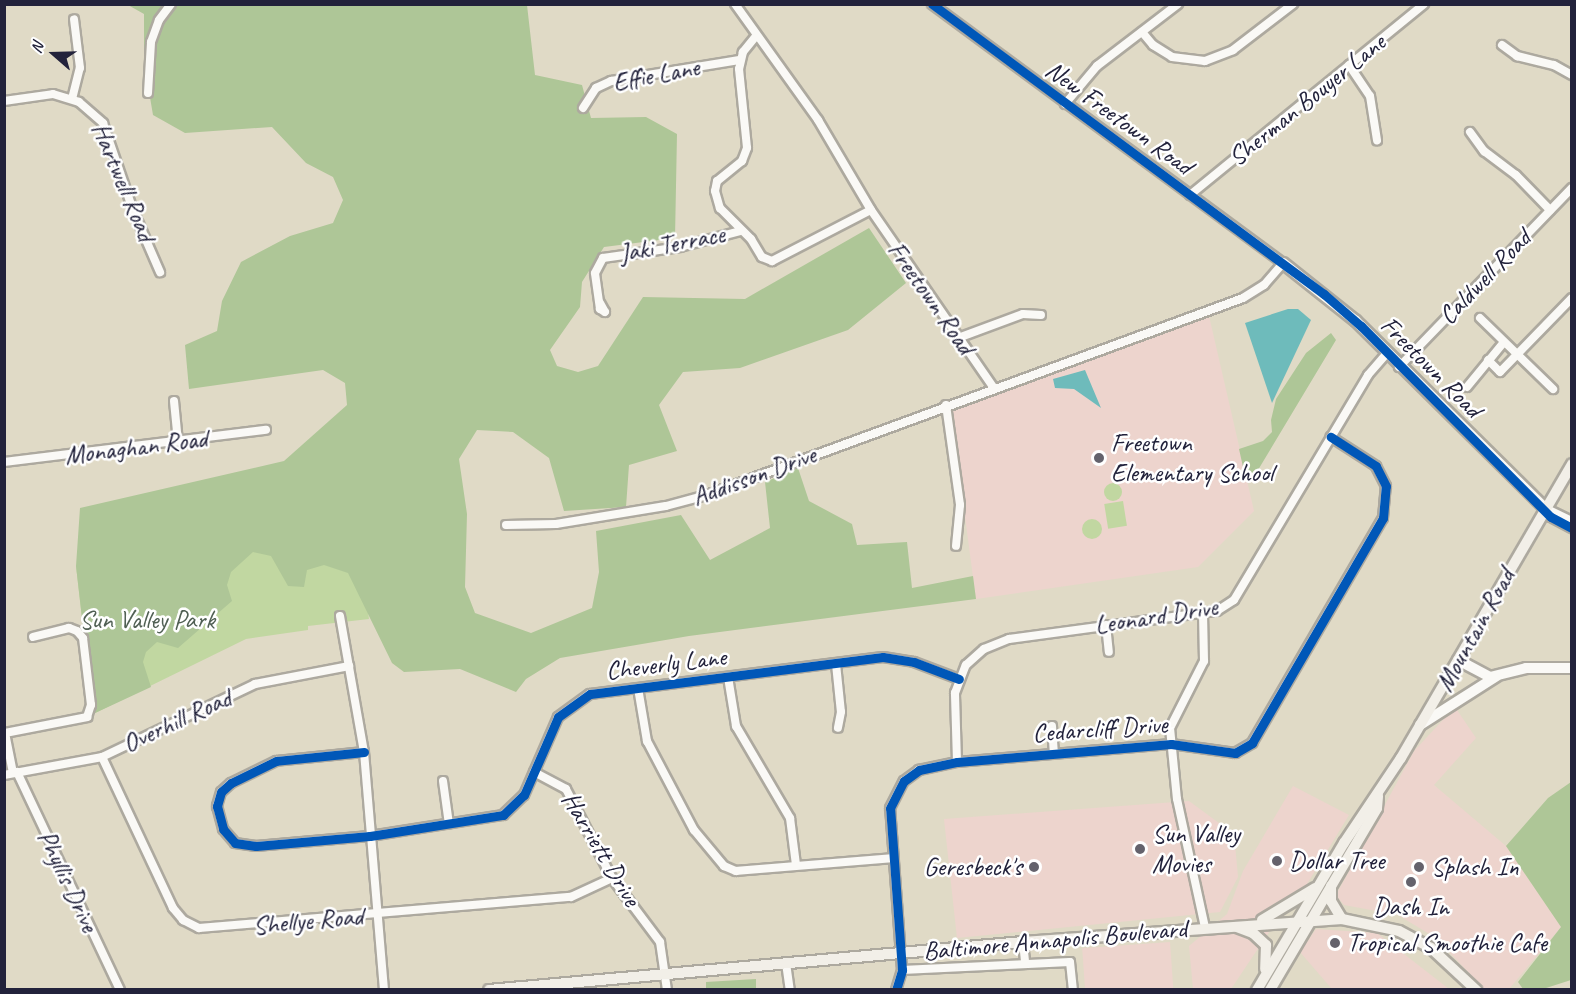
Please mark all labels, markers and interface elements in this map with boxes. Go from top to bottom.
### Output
north arrow [24,24,84,84]
street label: Sherman Bouyer Lane [1222,27,1392,173]
text: N [26,40,48,56]
street label: Effie Lane [610,51,702,99]
street label: New Freetown Road [1039,54,1199,182]
street label: Hartwell Road [84,119,162,245]
street label: Jaki Terrace [617,219,727,269]
street label: Caldwell Road [1433,223,1537,331]
street label: Freetown Road [881,236,981,360]
street label: Freetown Road [1374,310,1488,424]
street label: Monaghan Road [63,423,209,471]
place label: Freetown Elementary School [1111,427,1273,488]
street label: Addisson Drive [688,439,820,513]
marker: Freetown Elementary School [1092,451,1106,465]
street label: Mountain Road [1429,563,1521,697]
street label: Leonard Drive [1093,591,1219,641]
park label: Sun Valley Park [79,604,215,636]
street label: Cheverly Lane [604,641,728,687]
street label: Overhill Road [118,682,236,760]
street label: Cedarcliff Drive [1031,709,1169,749]
street label: Harriett Drive [555,786,647,912]
place label: Sun Valley Movies [1152,818,1241,880]
street label: Phyllis Drive [31,825,105,937]
marker: Sun Valley Movies [1133,842,1147,856]
place label: Dollar Tree [1289,845,1384,877]
place label: Geresbeck's [924,851,1022,883]
place label: Splash In [1431,851,1518,883]
marker: Dollar Tree [1270,854,1284,868]
marker: Geresbeck's [1027,860,1041,874]
marker: Splash In [1412,860,1426,874]
marker: Dash In [1404,875,1418,889]
place label: Dash In [1373,891,1449,923]
street label: Shellye Road [252,901,364,941]
street label: Baltimore Annapolis Boulevard [921,913,1189,967]
place label: Tropical Smoothie Cafe [1347,927,1547,959]
marker: Tropical Smoothie Cafe [1328,936,1342,950]

